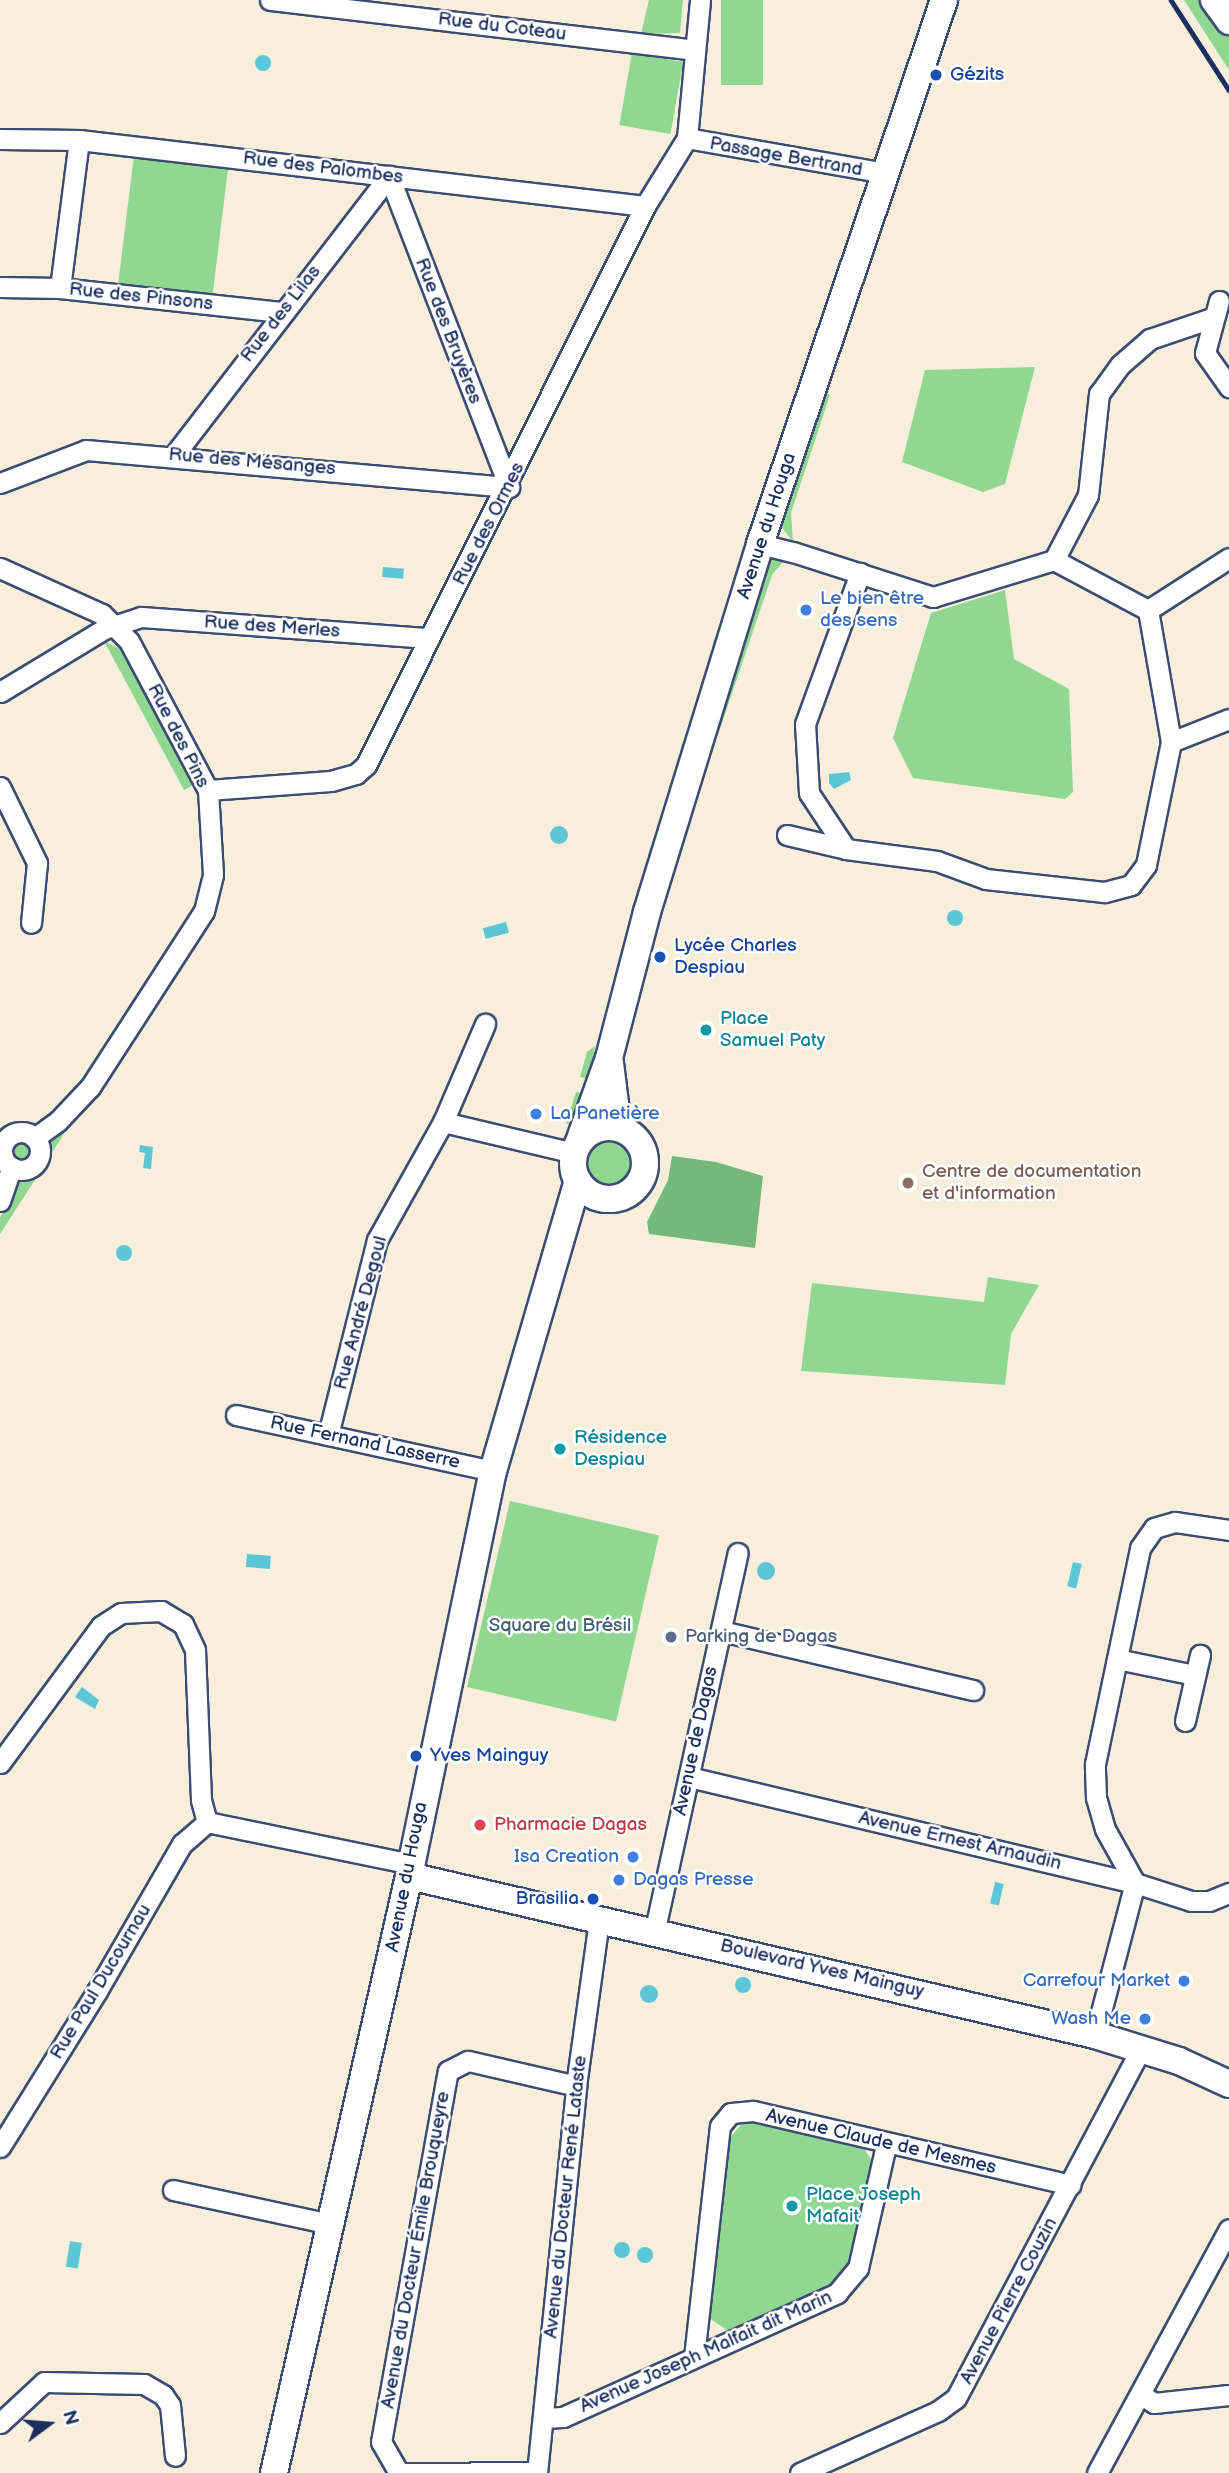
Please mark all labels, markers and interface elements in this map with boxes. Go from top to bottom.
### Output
street label: Rue du Coteau [437,8,567,46]
place label: Gézits [950,64,1004,86]
marker: Gézits [928,67,944,83]
street label: Passage Bertrand [708,132,864,182]
street label: Rue des Palombes [242,147,404,189]
street label: Rue des Bruyères [410,255,486,407]
street label: Rue des Lilas [236,261,326,367]
street label: Rue des Pinsons [68,278,214,316]
street label: Rue des Mésanges [168,443,336,481]
street label: Avenue du Houga [733,450,801,602]
street label: Rue des Ormes [448,459,530,589]
place label: Le bien être des sens [820,588,924,632]
marker: Le bien être des sens [798,602,814,618]
street label: Rue des Merles [203,611,341,643]
street label: Rue des Pins [142,680,214,792]
place label: Lycée Charles Despiau [674,935,797,979]
marker: Lycée Charles Despiau [652,949,668,965]
place label: Place Samuel Paty [720,1008,825,1052]
marker: Place Samuel Paty [698,1022,714,1038]
place label: La Panetière [550,1103,660,1125]
marker: La Panetière [528,1106,544,1122]
place label: Centre de documentation et d'information [922,1161,1141,1205]
marker: Centre de documentation et d'information [900,1175,916,1191]
street label: Rue André Degoul [330,1234,392,1392]
street label: Rue Fernand Lasserre [268,1412,462,1474]
place label: Résidence Despiau [574,1427,667,1471]
marker: Résidence Despiau [552,1441,568,1457]
park label: Square du Brésil [489,1615,631,1637]
place label: Parking de Dagas [685,1626,837,1648]
marker: Parking de Dagas [663,1629,679,1645]
street label: Avenue de Dagas [669,1664,723,1818]
place label: Yves Mainguy [430,1745,548,1767]
marker: Yves Mainguy [408,1748,424,1764]
street label: Avenue du Houga [381,1800,433,1954]
street label: Avenue Ernest Arnaudin [856,1807,1064,1875]
place label: Pharmacie Dagas [494,1814,647,1836]
marker: Pharmacie Dagas [472,1817,488,1833]
place label: Isa Creation [514,1846,619,1868]
marker: Isa Creation [625,1849,641,1865]
place label: Dagas Presse [633,1869,753,1891]
marker: Dagas Presse [611,1872,627,1888]
place label: Brasilia [515,1888,579,1910]
marker: Brasilia [585,1891,601,1907]
street label: Rue Paul Ducournau [46,1900,156,2064]
street label: Boulevard Yves Mainguy [717,1934,927,2004]
place label: Carrefour Market [1023,1970,1170,1992]
marker: Carrefour Market [1176,1973,1192,1989]
place label: Wash Me [1051,2008,1131,2030]
marker: Wash Me [1137,2011,1153,2027]
street label: Avenue du Docteur René Lataste [540,2054,592,2340]
street label: Avenue du Docteur Émile Brouqueyre [377,2090,455,2410]
street label: Avenue Claude de Mesmes [764,2104,998,2180]
place label: Place Joseph Mafait [806,2184,922,2228]
marker: Place Joseph Mafait [784,2198,800,2214]
street label: Avenue Pierre Couzin [955,2214,1063,2388]
street label: Avenue Joseph Malfait dit Marin [576,2286,836,2418]
north arrow [14,2389,84,2459]
text: N [57,2408,83,2428]

